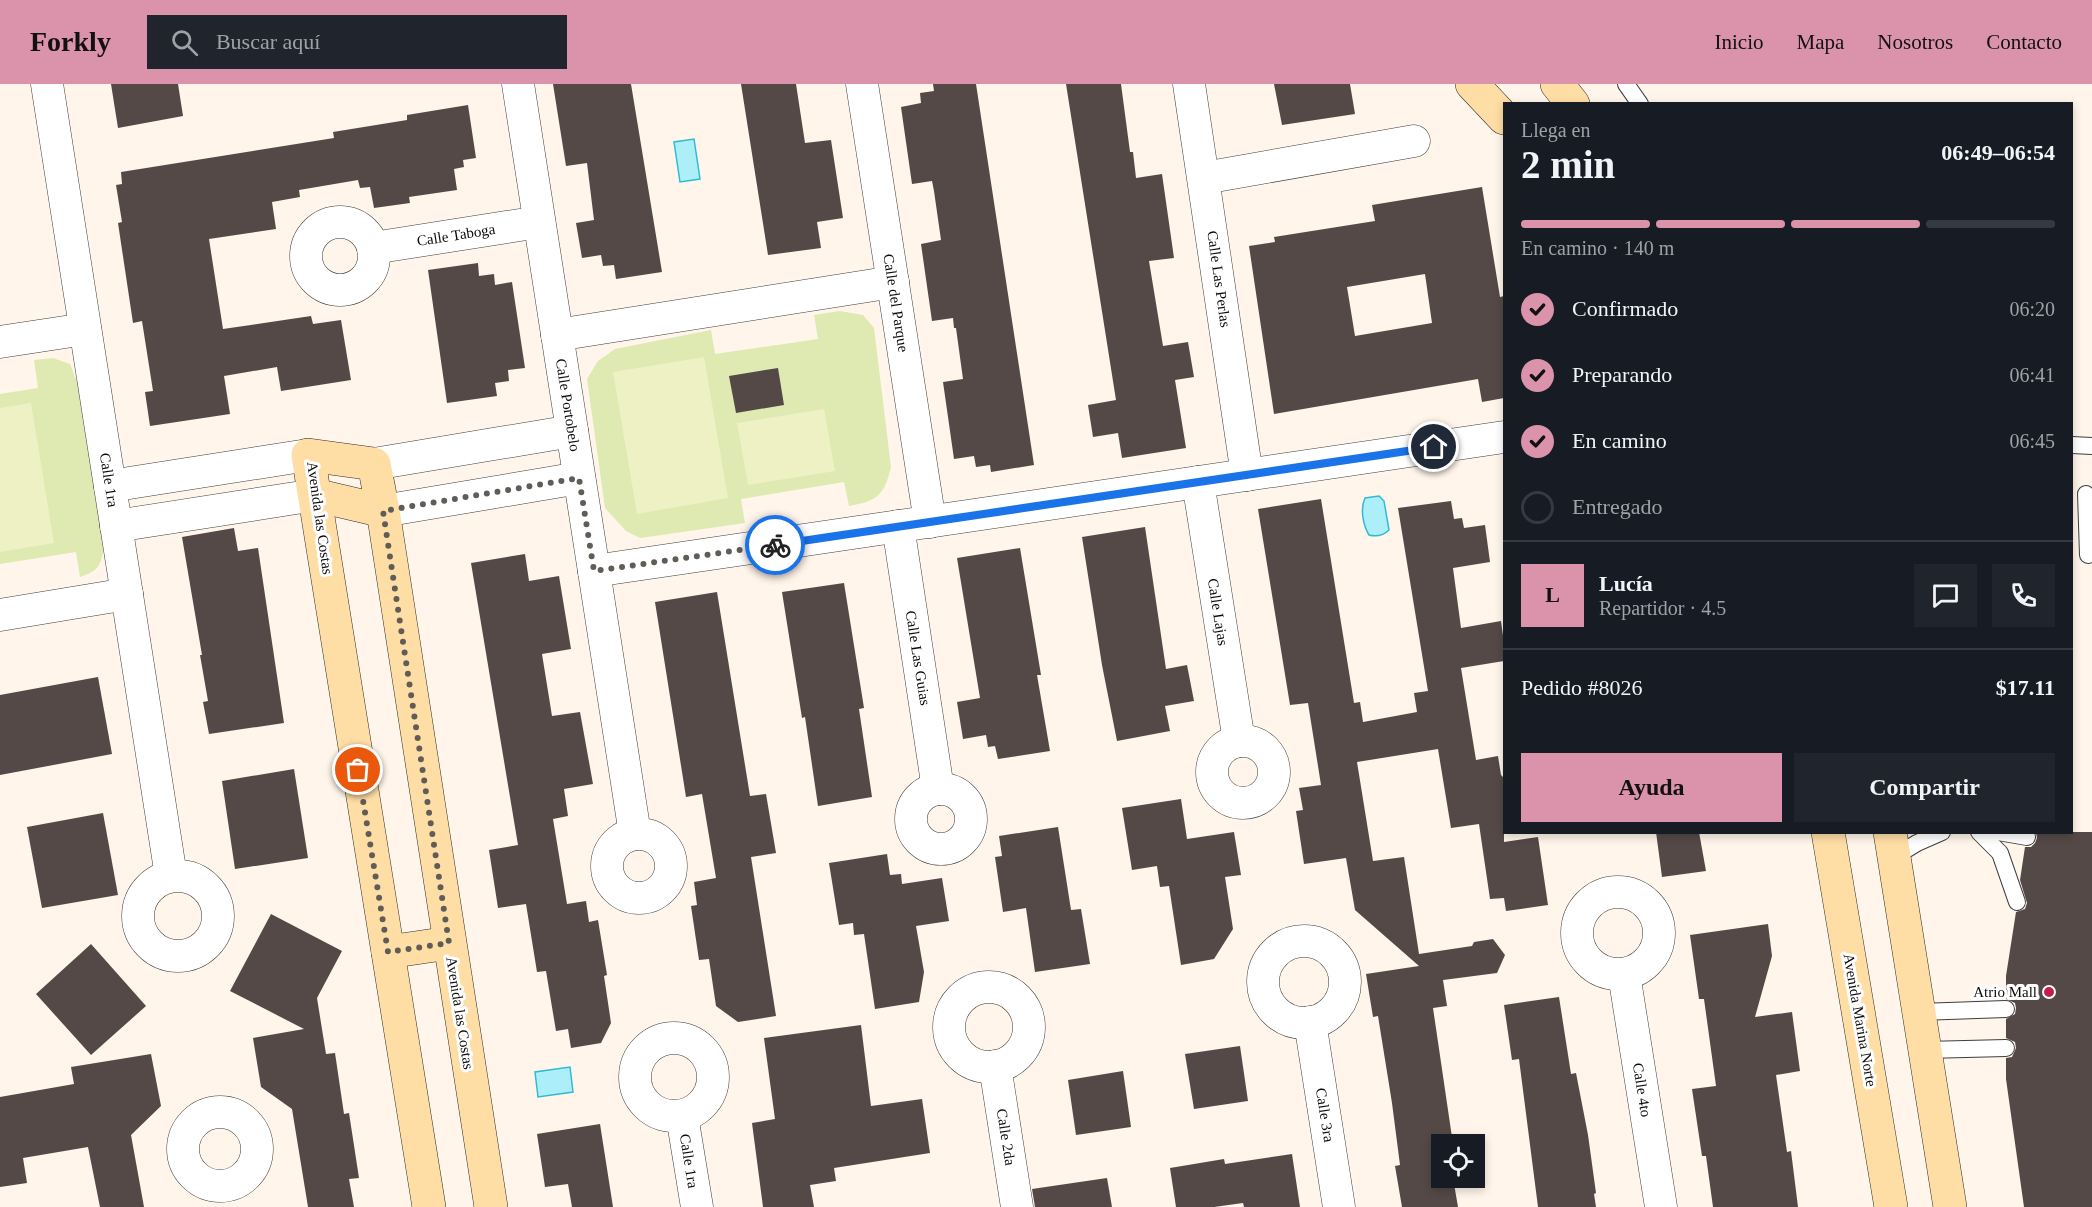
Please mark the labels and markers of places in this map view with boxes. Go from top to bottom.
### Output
pin [1408,421,1459,472]
pin [332,744,383,795]
place label: Atrio Mall [1973,984,2037,1000]
marker: Atrio Mall [2042,985,2056,999]

